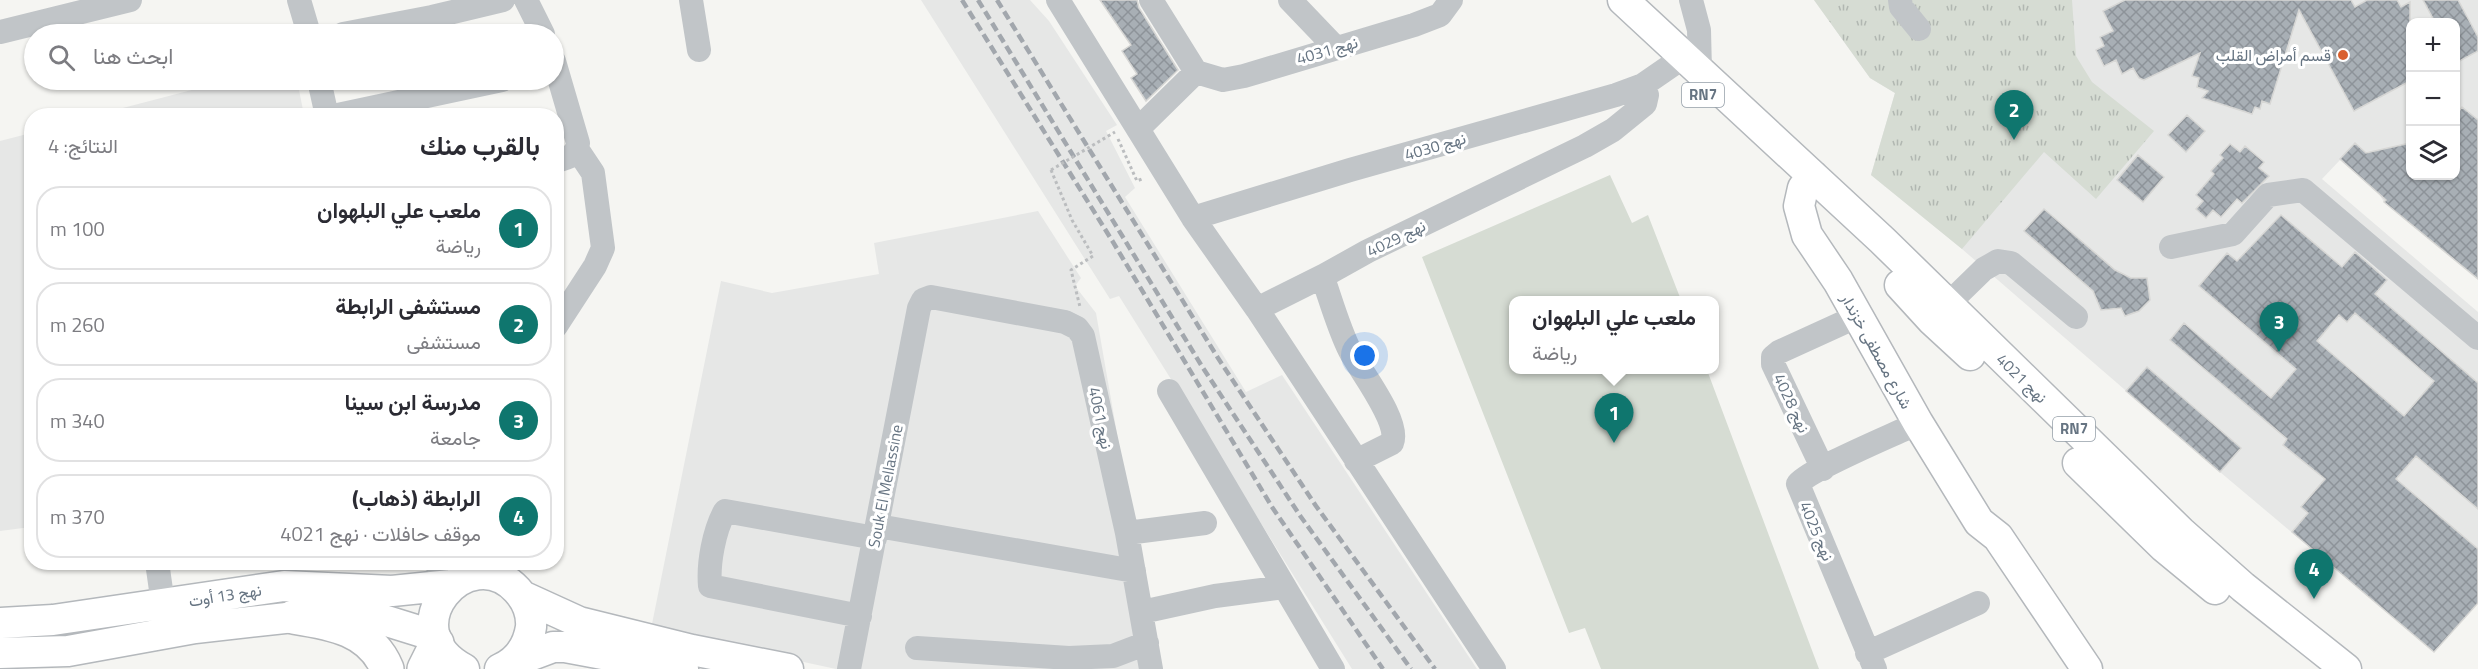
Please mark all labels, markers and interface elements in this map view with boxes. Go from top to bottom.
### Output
map controls [2406,18,2460,180]
button: + [2406,18,2460,72]
search box [24,24,564,90]
street label: نهج 4031 [1293,30,1361,70]
text: ابحث هنا [93,39,173,73]
icon: search [45,41,78,74]
place label: قسم أمراض القلب [2216,43,2331,67]
marker: قسم أمراض القلب [2336,48,2350,62]
button: − [2406,72,2460,126]
road number: RN7 [1682,83,1724,107]
pin: 2 [1994,90,2034,140]
text: بالقرب منك [420,126,540,165]
street label: نهج 4030 [1401,126,1469,166]
button: layers [2406,126,2460,180]
text: النتائج: 4 [48,130,118,161]
text: ملعب علي البلهوان [317,193,481,227]
text: 100 m [50,213,105,244]
text: 1 [513,213,524,244]
street label: نهج 4029 [1362,213,1430,263]
text: رياضة [436,230,481,261]
street label: شارع مصطفى خزندار [1835,288,1919,413]
text: مستشفى الرابطة [335,289,481,323]
popup [1509,296,1719,374]
text: ملعب علي البلهوان [1532,300,1696,334]
pin: 3 [2260,302,2298,352]
text: 260 m [50,309,105,340]
text: 2 [513,309,524,340]
text: مستشفى [406,326,481,357]
text: رياضة [1532,337,1577,368]
your location [1350,341,1379,370]
street label: نهج 4021 [1991,348,2053,408]
street label: نهج 4028 [1768,369,1816,437]
text: مدرسة ابن سينا [344,385,481,419]
street label: نهج 4061 [1083,385,1119,451]
pin: 1 [1594,394,1634,443]
text: 340 m [50,405,105,436]
text: 3 [513,405,524,436]
road number: RN7 [2053,417,2095,441]
text: جامعة [430,422,481,453]
street label: Souk El Mellassine [861,422,909,550]
text: الرابطة (ذهاب) [352,481,481,515]
street label: نهج 4025 [1794,497,1840,565]
text: 370 m [50,501,105,532]
text: 4 [513,501,524,532]
text: موقف حافلات · نهج 4021 [280,518,481,549]
pin: 4 [2294,550,2334,599]
street label: نهج 13 أوت [187,577,263,613]

